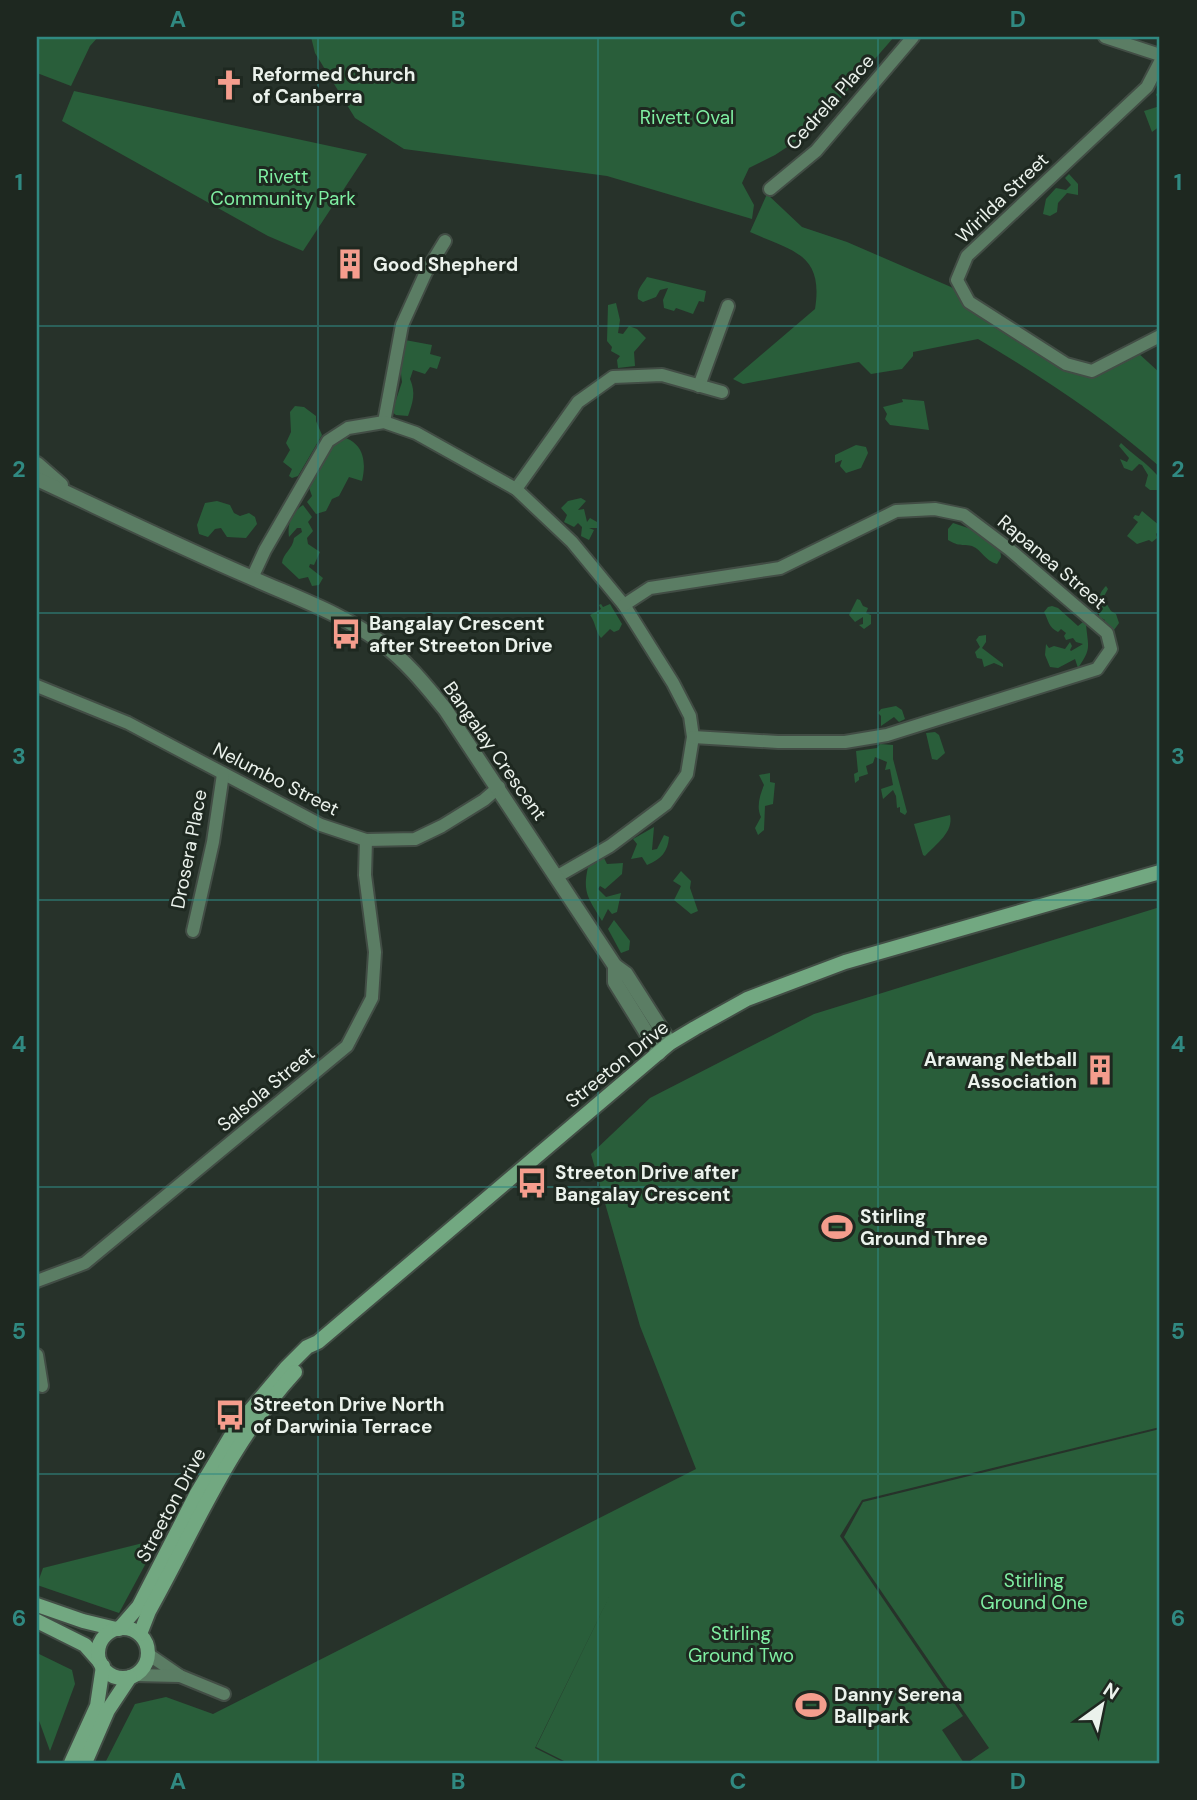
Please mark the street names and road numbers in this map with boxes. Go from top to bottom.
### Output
street label: Cedrela Place [780,49,880,155]
street label: Wirilda Street [950,147,1054,249]
street label: Rapanea Street [992,509,1112,615]
street label: Bangalay Crescent [438,677,552,825]
street label: Nelumbo Street [209,737,343,821]
street label: Drosera Place [165,787,213,911]
street label: Streeton Drive [560,1015,674,1113]
street label: Salsola Street [212,1041,320,1137]
street label: Streeton Drive [130,1444,212,1566]

